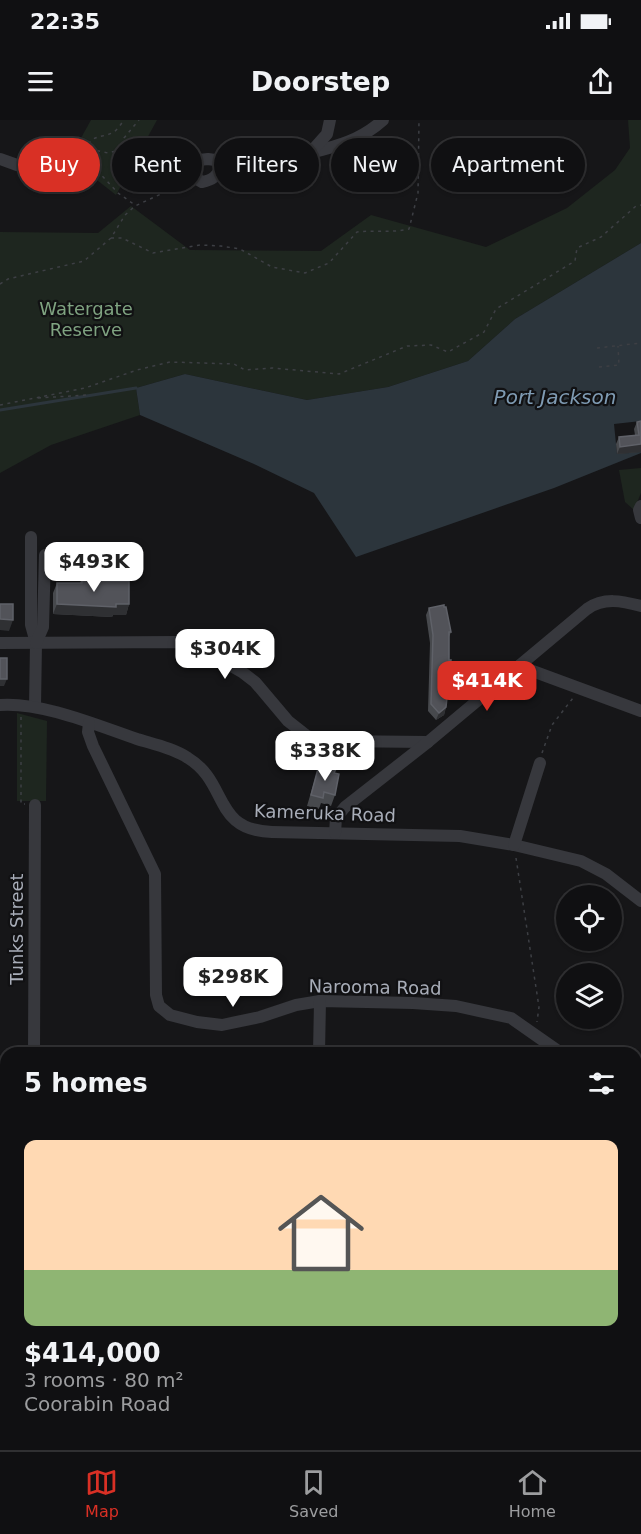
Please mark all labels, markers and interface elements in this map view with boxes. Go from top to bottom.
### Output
text: 22:35 [30,9,100,34]
icon: menu [24,65,57,98]
icon: share [584,65,617,98]
text: Doorstep [251,66,390,97]
chip: Buy [18,138,100,192]
chip: Rent [112,138,202,192]
chip: Filters [214,138,319,192]
chip: New [331,138,419,192]
chip: Apartment [431,138,585,192]
park label: Watergate Reserve [39,298,133,340]
water label: Port Jackson [494,385,616,409]
pin: $493K [52,542,136,593]
text: $493K [58,549,130,573]
pin: $304K [183,629,267,680]
text: $304K [189,636,261,660]
pin: $414K [445,661,529,712]
text: $414K [451,668,523,692]
pin: $338K [283,731,367,782]
text: $338K [289,738,361,762]
street label: Kameruka Road [254,800,396,826]
street label: Tunks Street [6,873,27,986]
map controls [556,885,622,1029]
button: locate [556,885,622,951]
pin: $298K [191,957,275,1008]
button: layers [556,963,622,1029]
text: $298K [197,964,269,988]
street label: Narooma Road [308,975,442,999]
icon: filters [585,1067,618,1100]
text: 5 homes [24,1068,148,1098]
icon: home [267,1179,375,1287]
text: $414,000 [24,1338,161,1368]
text: 3 rooms · 80 m² [24,1368,184,1392]
text: Coorabin Road [24,1392,170,1416]
tab: Map [85,1466,119,1521]
tab: Saved [289,1466,338,1521]
tab: Home [509,1466,556,1521]

